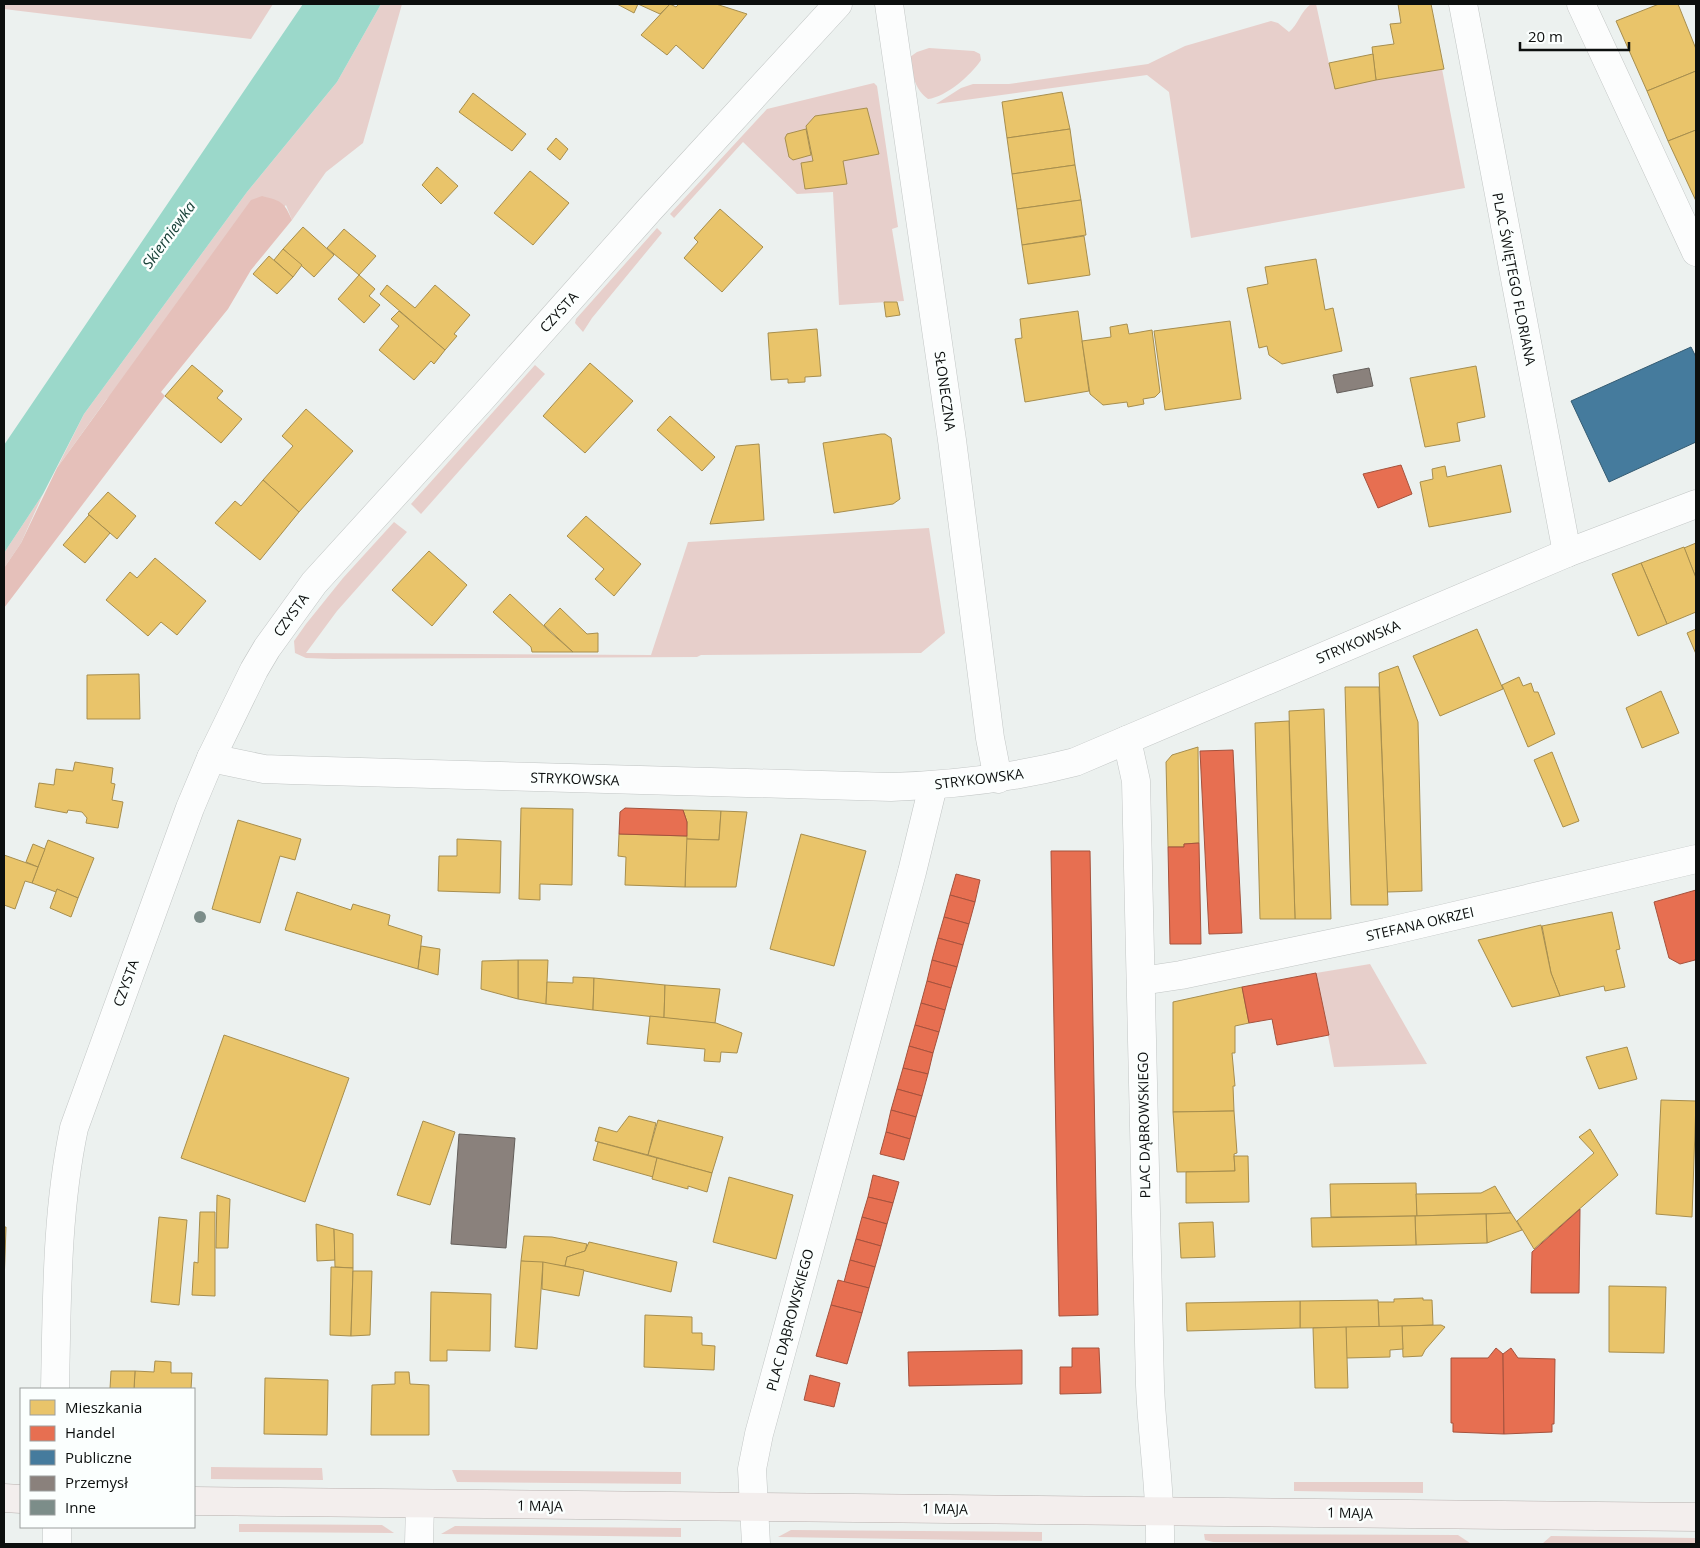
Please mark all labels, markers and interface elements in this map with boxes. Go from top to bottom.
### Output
scale bar [1520,20,1629,52]
text: 20 m [1528,26,1563,46]
street label: PLAC ŚWIĘTEGO FLORIANA [1488,191,1541,367]
water label: Skierniewka [137,196,200,272]
street label: CZYSTA [535,287,582,336]
street label: SŁONECZNA [930,350,961,432]
street label: CZYSTA [269,589,313,640]
street label: STRYKOWSKA [1313,615,1403,668]
street label: STRYKOWSKA [933,764,1025,793]
street label: STRYKOWSKA [530,767,620,790]
street label: STEFANA OKRZEI [1364,902,1476,945]
street label: CZYSTA [108,956,143,1009]
street label: PLAC DĄBROWSKIEGO [1133,1051,1154,1198]
street label: PLAC DĄBROWSKIEGO [761,1247,818,1393]
legend [20,1388,195,1528]
text: Mieszkania [65,1397,142,1417]
text: Handel [65,1422,115,1442]
text: Publiczne [65,1447,132,1467]
text: Przemysł [65,1472,128,1492]
street label: 1 MAJA [517,1496,563,1515]
text: Inne [65,1497,96,1517]
street label: 1 MAJA [922,1499,968,1518]
street label: 1 MAJA [1327,1503,1373,1522]

